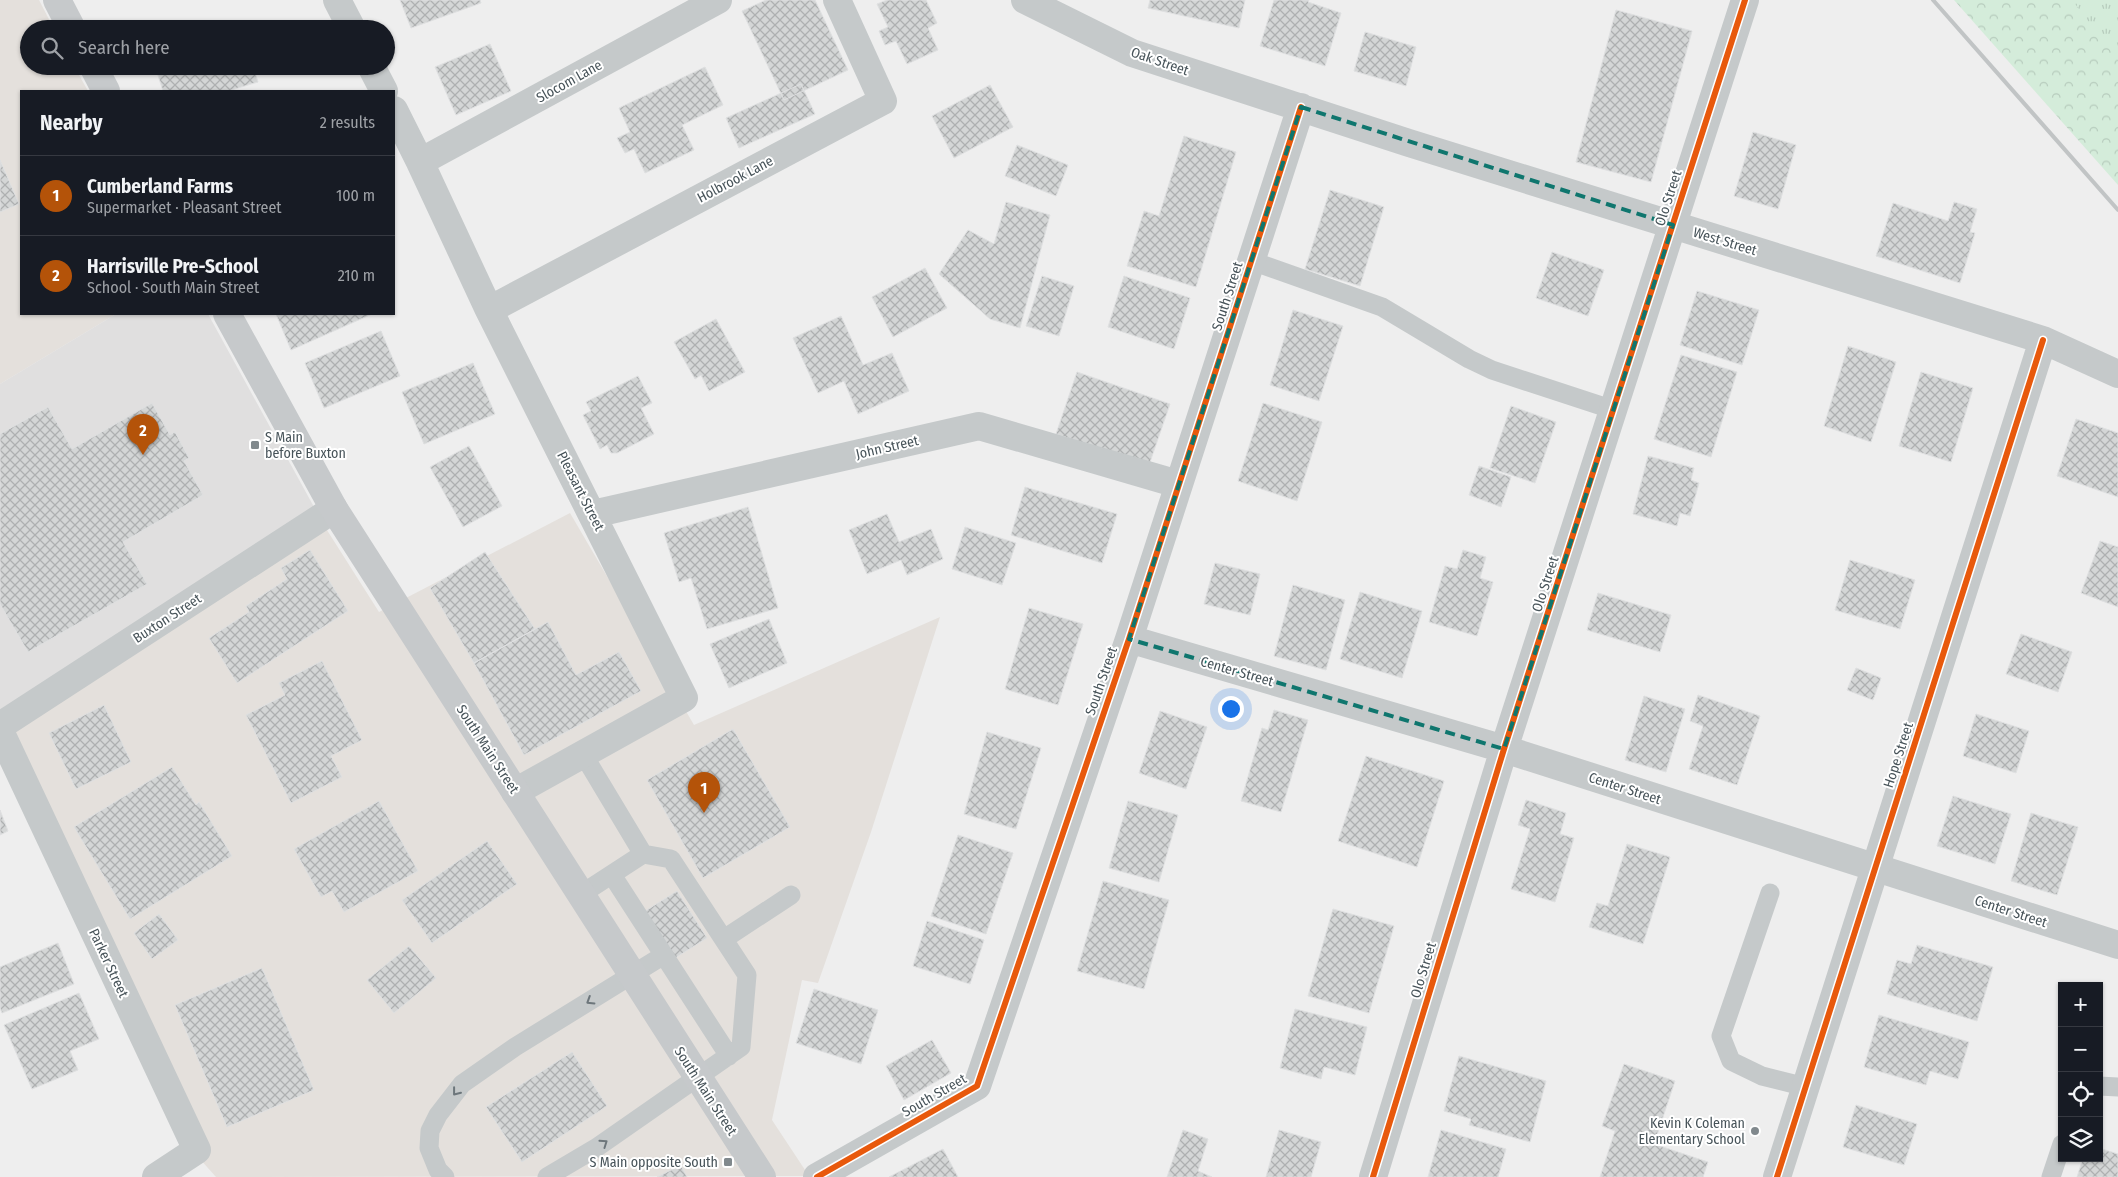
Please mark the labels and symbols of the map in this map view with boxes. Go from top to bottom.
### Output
street label: Oak Street [1129,44,1191,79]
street label: Slocom Lane [533,56,605,106]
street label: Holbrook Lane [694,152,776,206]
street label: Olo Street [1652,168,1686,228]
street label: West Street [1691,224,1759,259]
street label: South Street [1208,259,1247,333]
pin: 2 [127,414,159,455]
place label: S Main before Buxton [265,429,346,462]
street label: John Street [854,432,920,463]
marker: S Main before Buxton [249,439,261,451]
street label: Pleasant Street [553,449,608,534]
street label: Olo Street [1529,554,1563,614]
street label: Buxton Street [130,590,205,647]
street label: South Street [1082,644,1121,718]
street label: Center Street [1198,653,1276,690]
your location [1218,696,1244,722]
street label: South Main Street [453,702,523,797]
street label: Hope Street [1880,720,1917,790]
street label: Center Street [1587,769,1664,808]
pin: 1 [688,772,720,813]
street label: Center Street [1973,892,2050,931]
street label: Parker Street [85,926,132,1001]
street label: Olo Street [1407,940,1440,1000]
one-way arrow [587,995,596,1005]
street label: South Main Street [671,1044,741,1139]
street label: South Street [899,1070,970,1121]
one-way arrow [452,1086,461,1095]
place label: Kevin K Coleman Elementary School [1638,1115,1745,1148]
marker: Kevin K Coleman Elementary School [1749,1125,1761,1137]
one-way arrow [598,1140,608,1149]
place label: S Main opposite South [589,1154,718,1171]
marker: S Main opposite South [722,1156,734,1168]

